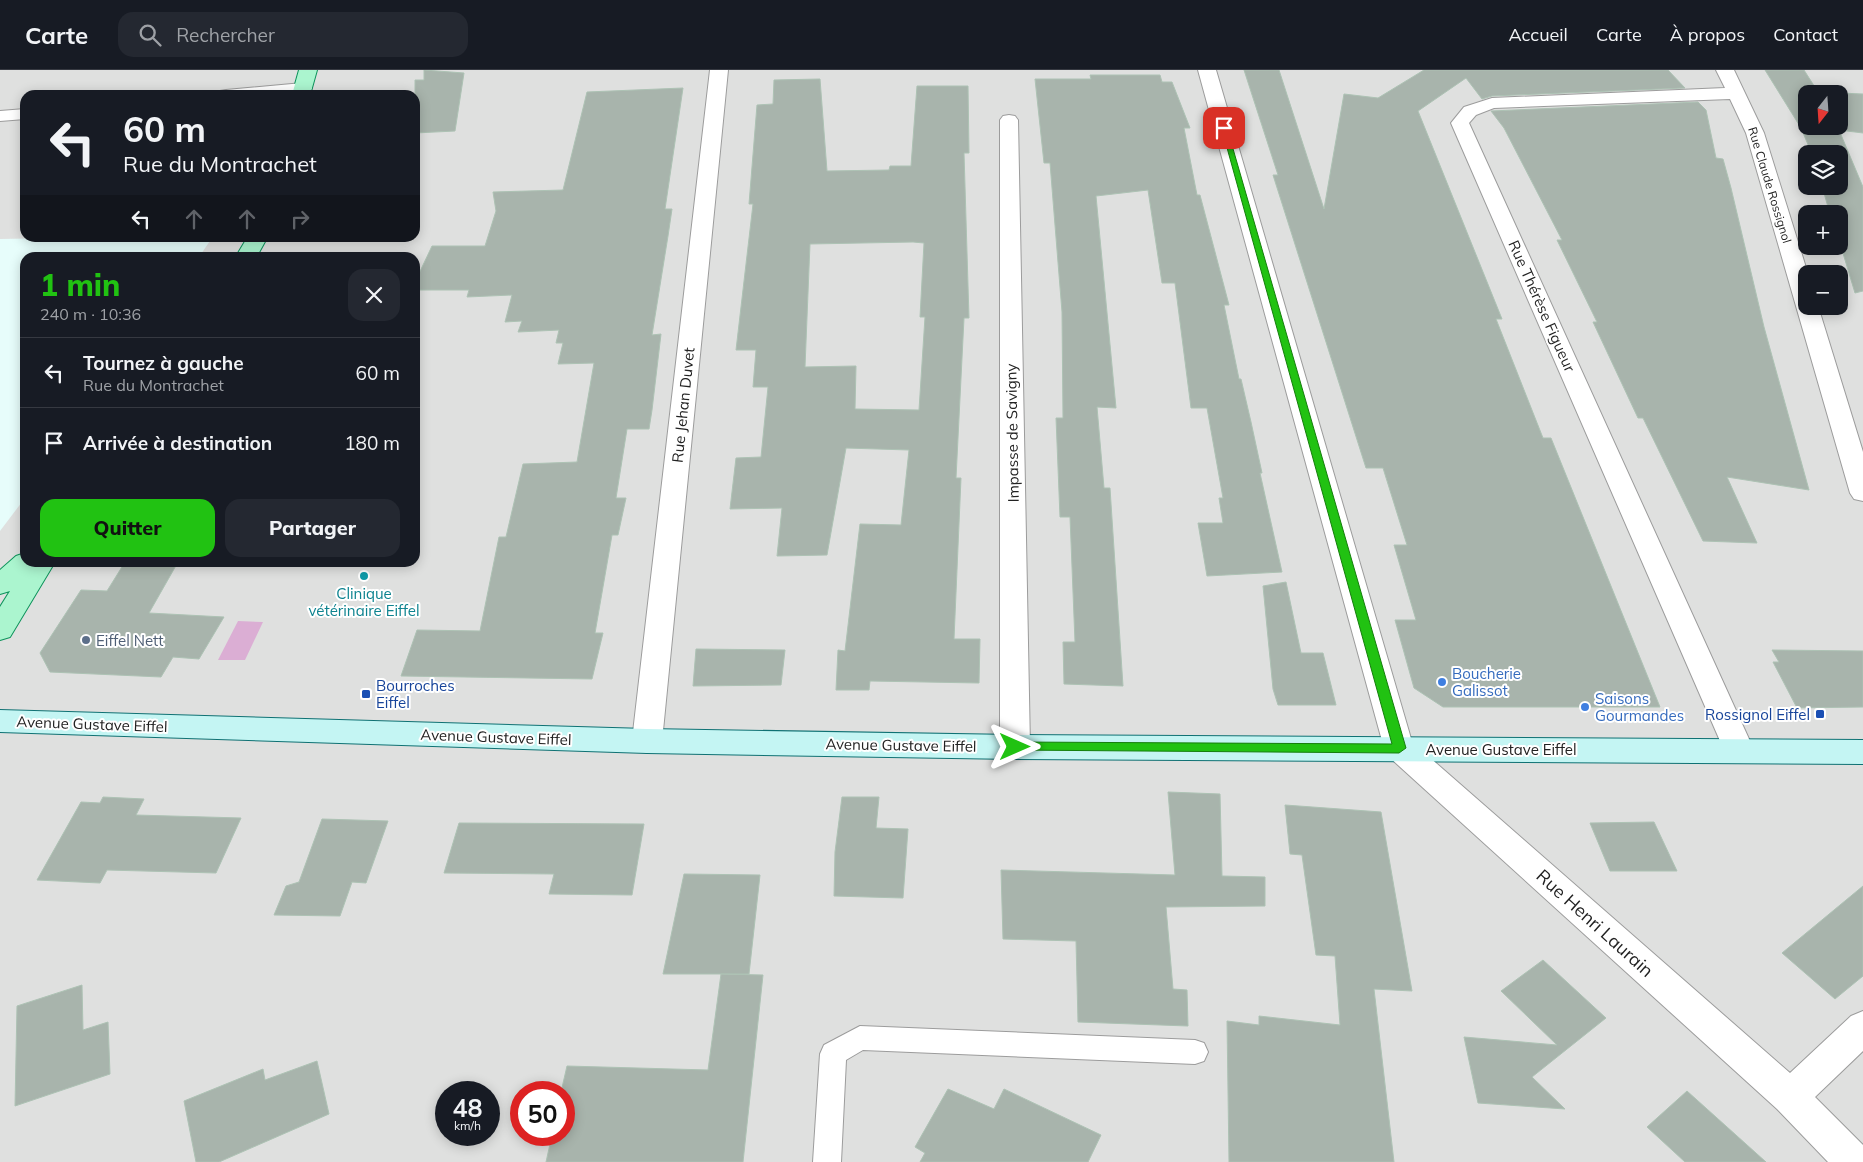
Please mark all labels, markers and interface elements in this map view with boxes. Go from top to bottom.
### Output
search box [118,12,468,57]
text: Carte [25,20,88,50]
icon: search [136,21,164,49]
text: Rechercher [176,23,275,47]
text: Accueil [1508,23,1568,46]
text: Carte [1596,23,1642,46]
text: À propos [1670,23,1745,46]
text: Contact [1773,23,1838,46]
north arrow [1798,85,1848,135]
map controls [1798,85,1848,315]
text: 60 m [123,107,206,151]
pin [1203,107,1245,149]
icon: left [40,110,105,175]
icon: arrive [1210,114,1238,142]
street label: Rue Claude Rossignol [1745,125,1795,245]
button: layers [1798,145,1848,195]
text: Rue du Montrachet [123,150,317,178]
icon: left [127,205,155,233]
icon: ahead [180,205,208,233]
icon: ahead [233,205,261,233]
icon: right [286,205,314,233]
button: + [1798,205,1848,255]
street label: Rue Thérèse Figueur [1504,237,1580,375]
button: − [1798,265,1848,315]
text: 1 min [40,266,120,304]
button: close [348,269,400,321]
text: 240 m · 10:36 [40,304,141,324]
street label: Rue Jehan Duvet [667,346,699,464]
text: Tournez à gauche [83,351,244,375]
icon: left [40,359,68,387]
text: 60 m [356,361,400,385]
street label: Impasse de Savigny [1001,364,1023,502]
text: Rue du Montrachet [83,375,224,395]
icon: arrive [40,429,68,457]
text: Arrivée à destination [83,431,272,455]
text: 180 m [344,431,400,455]
button: Quitter [40,499,215,557]
button: Partager [225,499,400,557]
marker: Clinique vétérinaire Eiffel [358,570,370,582]
place label: Clinique vétérinaire Eiffel [309,584,419,620]
place label: Eiffel Nett [96,631,163,650]
marker: Eiffel Nett [80,634,92,646]
place label: Boucherie Galissot [1452,664,1521,700]
place label: Bourroches Eiffel [376,676,455,712]
marker: Boucherie Galissot [1436,676,1448,688]
marker: Bourroches Eiffel [360,688,372,700]
place label: Saisons Gourmandes [1595,689,1684,725]
marker: Saisons Gourmandes [1579,701,1591,713]
place label: Rossignol Eiffel [1705,705,1810,724]
marker: Rossignol Eiffel [1814,708,1826,720]
street label: Avenue Gustave Eiffel [16,712,168,736]
position arrow [988,720,1040,772]
street label: Avenue Gustave Eiffel [420,725,572,749]
street label: Avenue Gustave Eiffel [825,734,977,756]
street label: Avenue Gustave Eiffel [1425,740,1577,759]
street label: Rue Henri Laurain [1532,864,1658,982]
speed limit sign: 50 [510,1081,575,1146]
text: 48 [452,1092,483,1123]
text: km/h [454,1118,481,1133]

